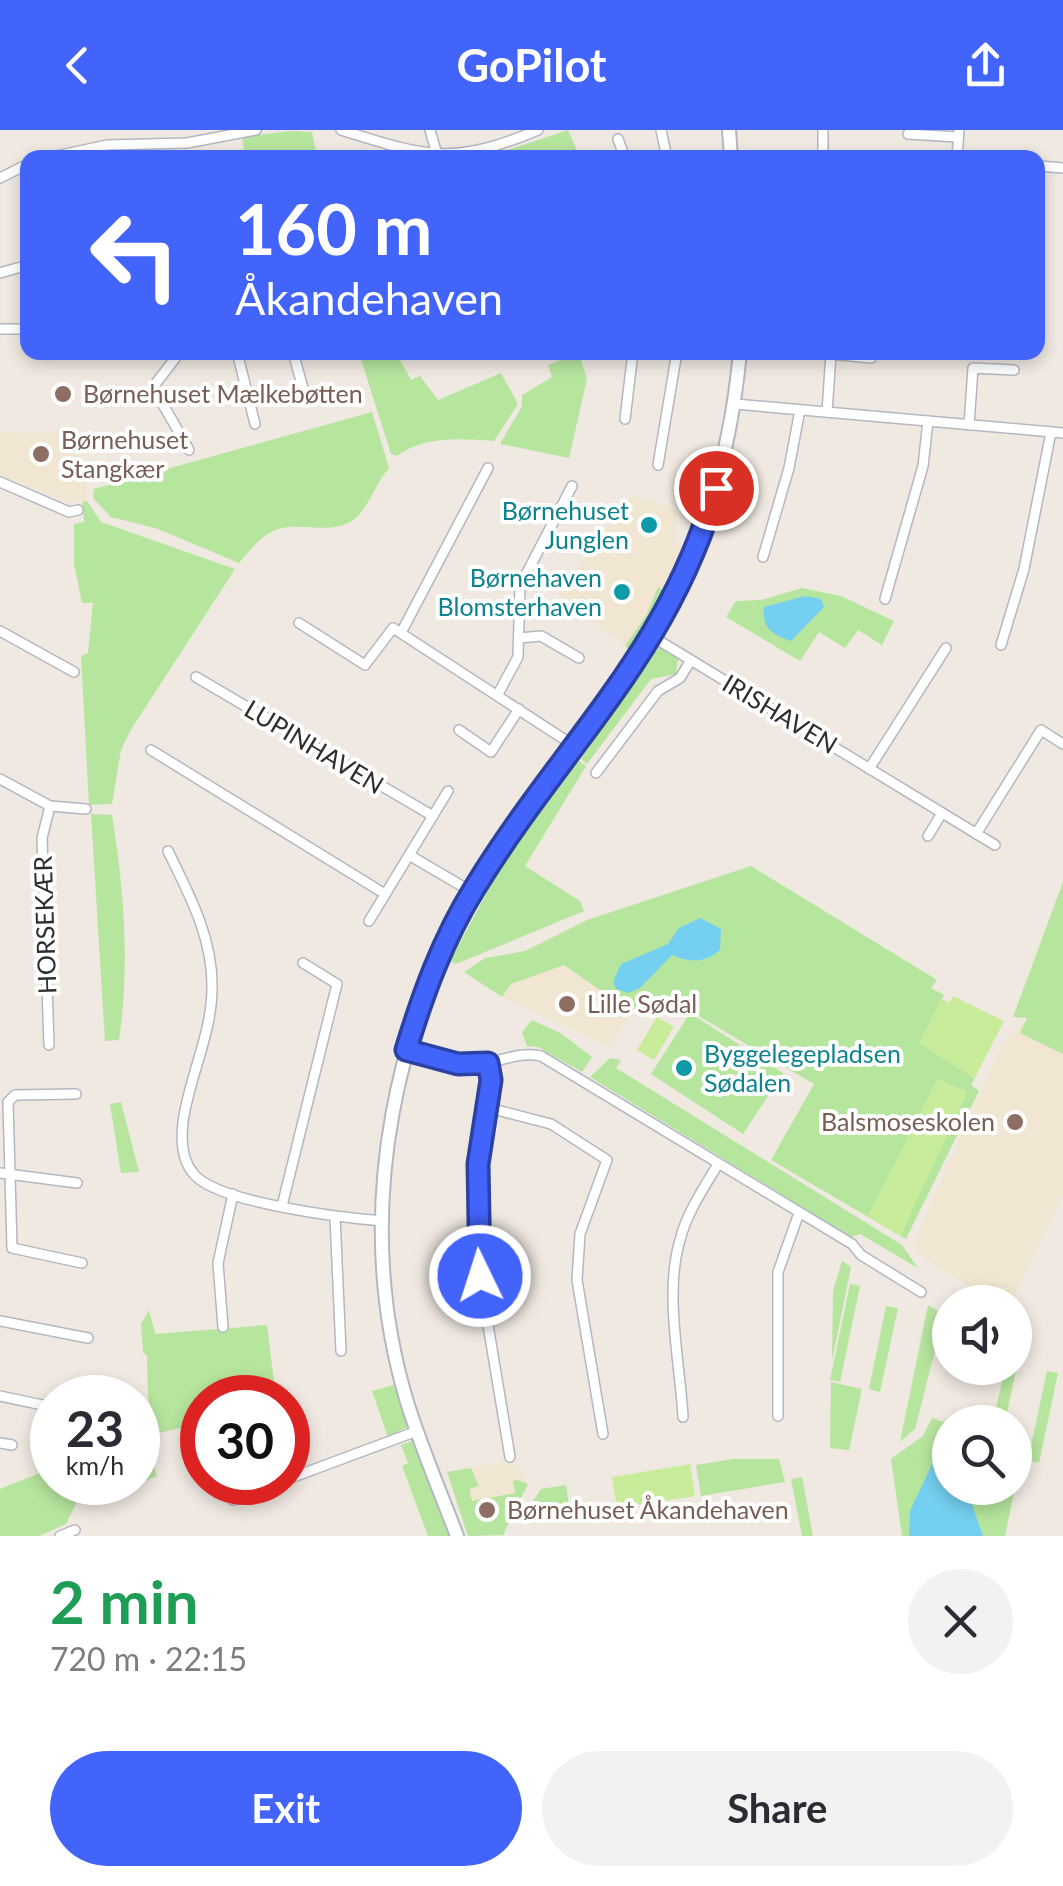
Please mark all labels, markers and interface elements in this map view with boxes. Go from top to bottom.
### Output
icon: back [50,38,105,93]
text: GoPilot [456,38,607,92]
icon: share [958,38,1013,93]
text: 160 m [235,186,432,270]
icon: left [70,190,200,320]
text: Åkandehaven [235,271,503,325]
place label: Børnehuset Mælkebøtten [83,378,363,408]
marker: Børnehuset Mælkebøtten [52,383,74,405]
place label: Børnehuset Stangkær [61,424,188,483]
marker: Børnehuset Stangkær [30,443,52,465]
pin [674,446,759,531]
icon: arrive [689,461,744,516]
place label: Børnehuset Junglen [502,495,629,554]
marker: Børnehuset Junglen [638,514,660,536]
place label: Børnehaven Blomsterhaven [438,562,602,621]
marker: Børnehaven Blomsterhaven [611,581,633,603]
street label: IRISHAVEN [718,667,843,759]
street label: LUPINHAVEN [240,693,389,799]
street label: HORSEKÆR [27,855,61,995]
place label: Lille Sødal [587,988,697,1018]
marker: Lille Sødal [556,993,578,1015]
place label: Byggelegepladsen Sødalen [704,1038,901,1097]
marker: Byggelegepladsen Sødalen [673,1057,695,1079]
place label: Balsmoseskolen [821,1106,995,1136]
marker: Balsmoseskolen [1004,1111,1026,1133]
position arrow [428,1224,532,1328]
map controls [932,1285,1032,1505]
button: sound [932,1285,1032,1385]
speed limit sign: 30 [180,1375,310,1505]
text: 23 [66,1398,124,1458]
button: search [932,1405,1032,1505]
text: km/h [66,1450,124,1480]
place label: Børnehuset Åkandehaven [507,1494,789,1524]
marker: Børnehuset Åkandehaven [476,1499,498,1521]
text: 2 min [50,1565,199,1637]
button: close [908,1569,1013,1674]
text: 720 m · 22:15 [50,1639,247,1678]
button: Exit [50,1751,522,1866]
button: Share [542,1751,1013,1866]

